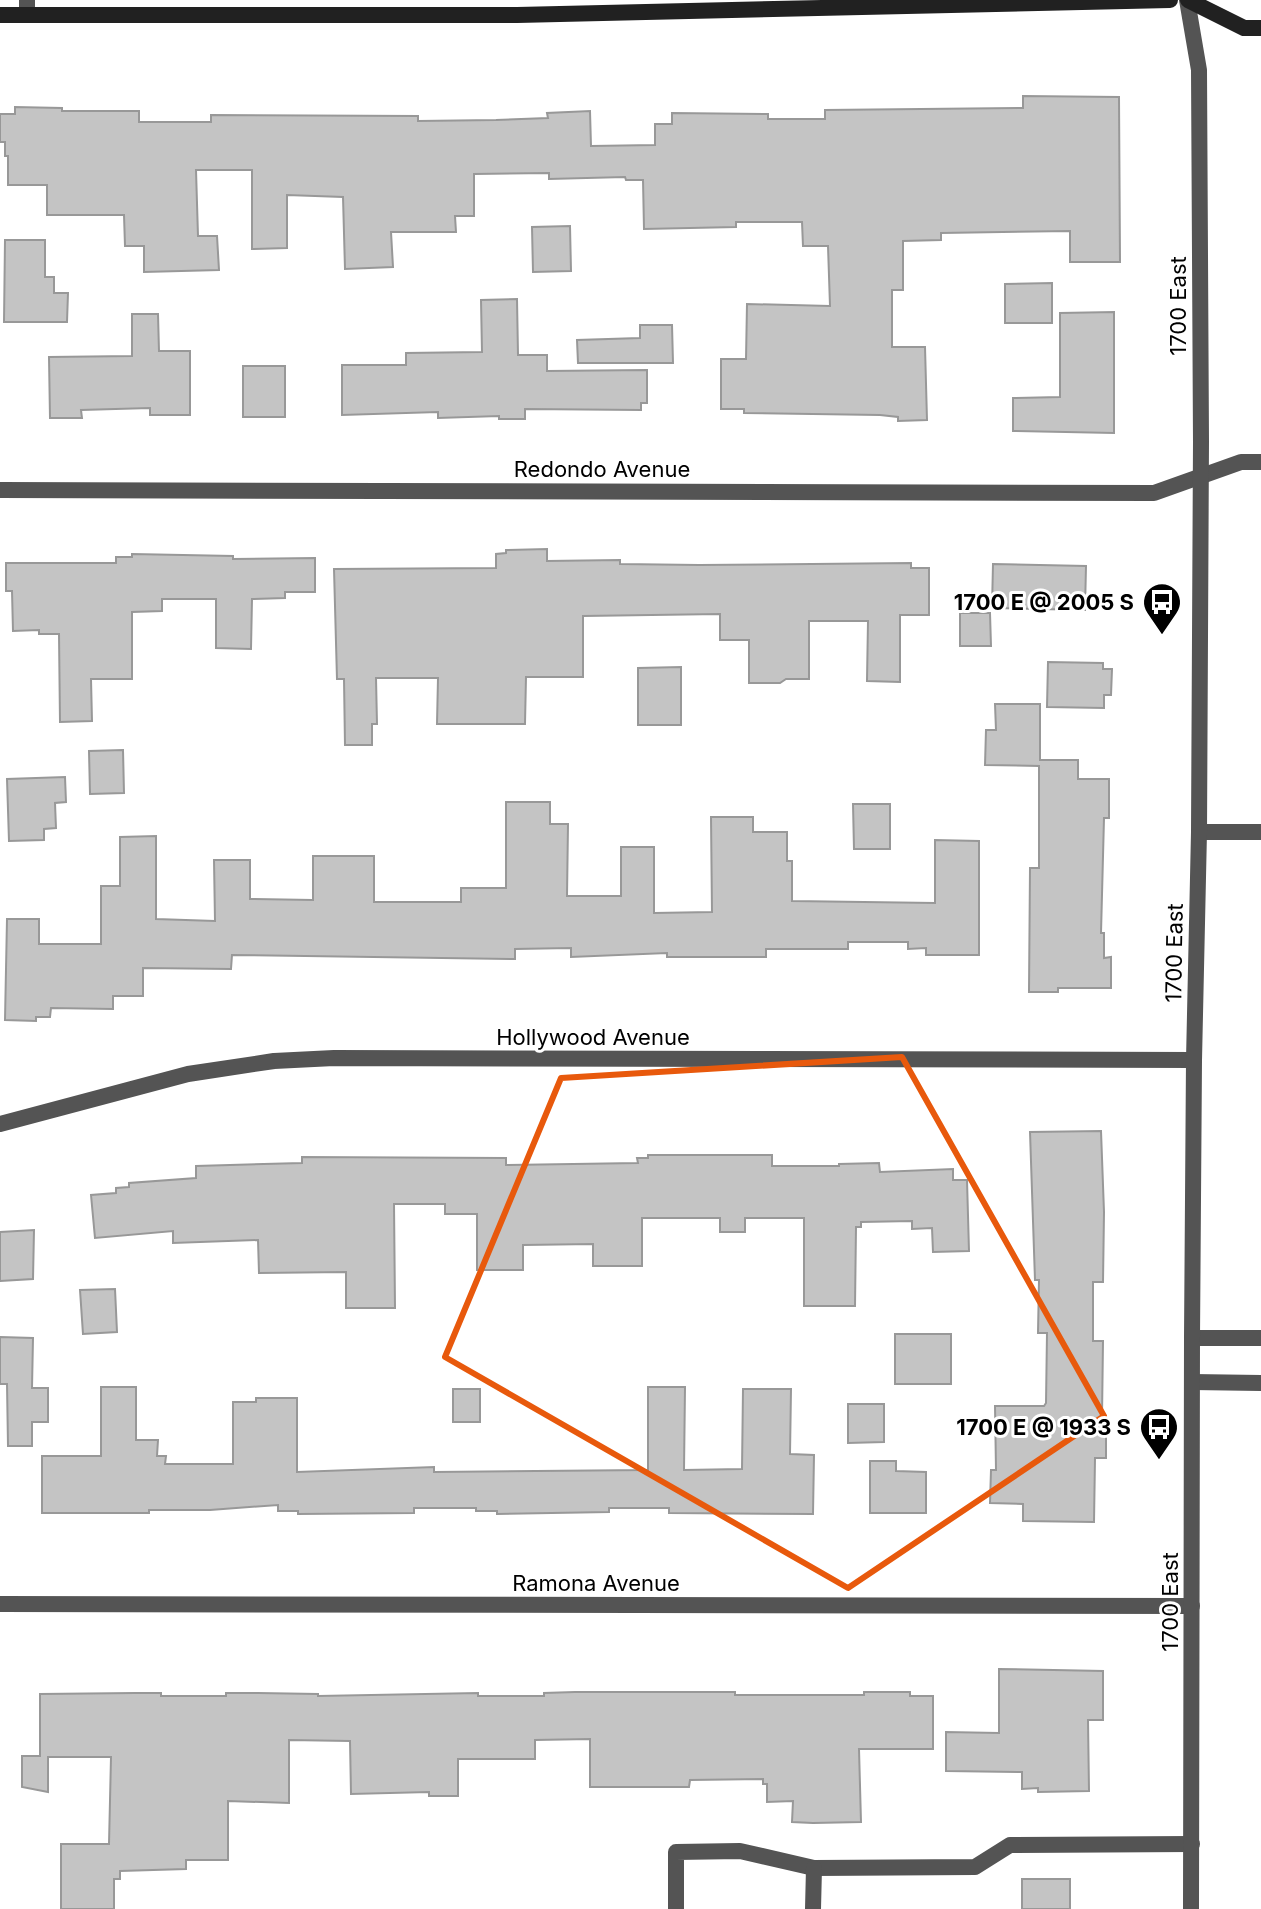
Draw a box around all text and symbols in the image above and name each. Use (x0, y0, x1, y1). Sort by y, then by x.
street label: 1700 East (1165, 256, 1191, 356)
street label: Redondo Avenue (514, 456, 690, 482)
bus stop icon: 1700 E @ 2005 S (1141, 581, 1183, 636)
place label: 1700 E @ 2005 S (954, 589, 1134, 615)
street label: 1700 East (1160, 903, 1188, 1003)
street label: Hollywood Avenue (496, 1024, 690, 1050)
bus stop icon: 1700 E @ 1933 S (1138, 1406, 1180, 1461)
place label: 1700 E @ 1933 S (956, 1414, 1131, 1440)
street label: 1700 East (1157, 1552, 1183, 1652)
street label: Ramona Avenue (512, 1570, 680, 1596)

